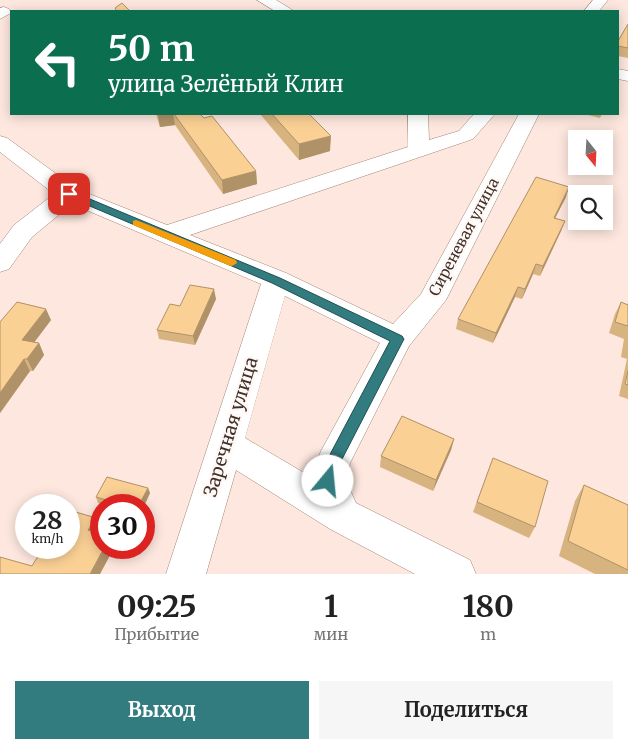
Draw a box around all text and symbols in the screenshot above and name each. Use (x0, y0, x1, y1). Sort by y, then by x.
text: 50 m (108, 27, 195, 71)
icon: left (25, 30, 90, 95)
text: улица Зелёный Клин (108, 70, 344, 98)
north arrow (568, 130, 612, 175)
map controls (568, 130, 613, 230)
pin (48, 173, 90, 215)
street label: Сиреневая улица (424, 174, 503, 299)
icon: arrive (55, 180, 83, 208)
button: search (568, 185, 613, 230)
street label: Заречная улица (198, 354, 263, 500)
position arrow (301, 454, 353, 506)
speed limit sign: 30 (90, 494, 155, 559)
text: 28 (32, 504, 63, 536)
text: km/h (32, 531, 63, 546)
text: 09:25 (117, 587, 197, 625)
text: 1 (324, 587, 338, 625)
text: 180 (463, 587, 514, 625)
text: Прибытие (114, 624, 199, 644)
text: мин (313, 624, 348, 644)
text: m (480, 624, 496, 644)
button: Выход (15, 681, 309, 739)
button: Поделиться (319, 681, 613, 739)

